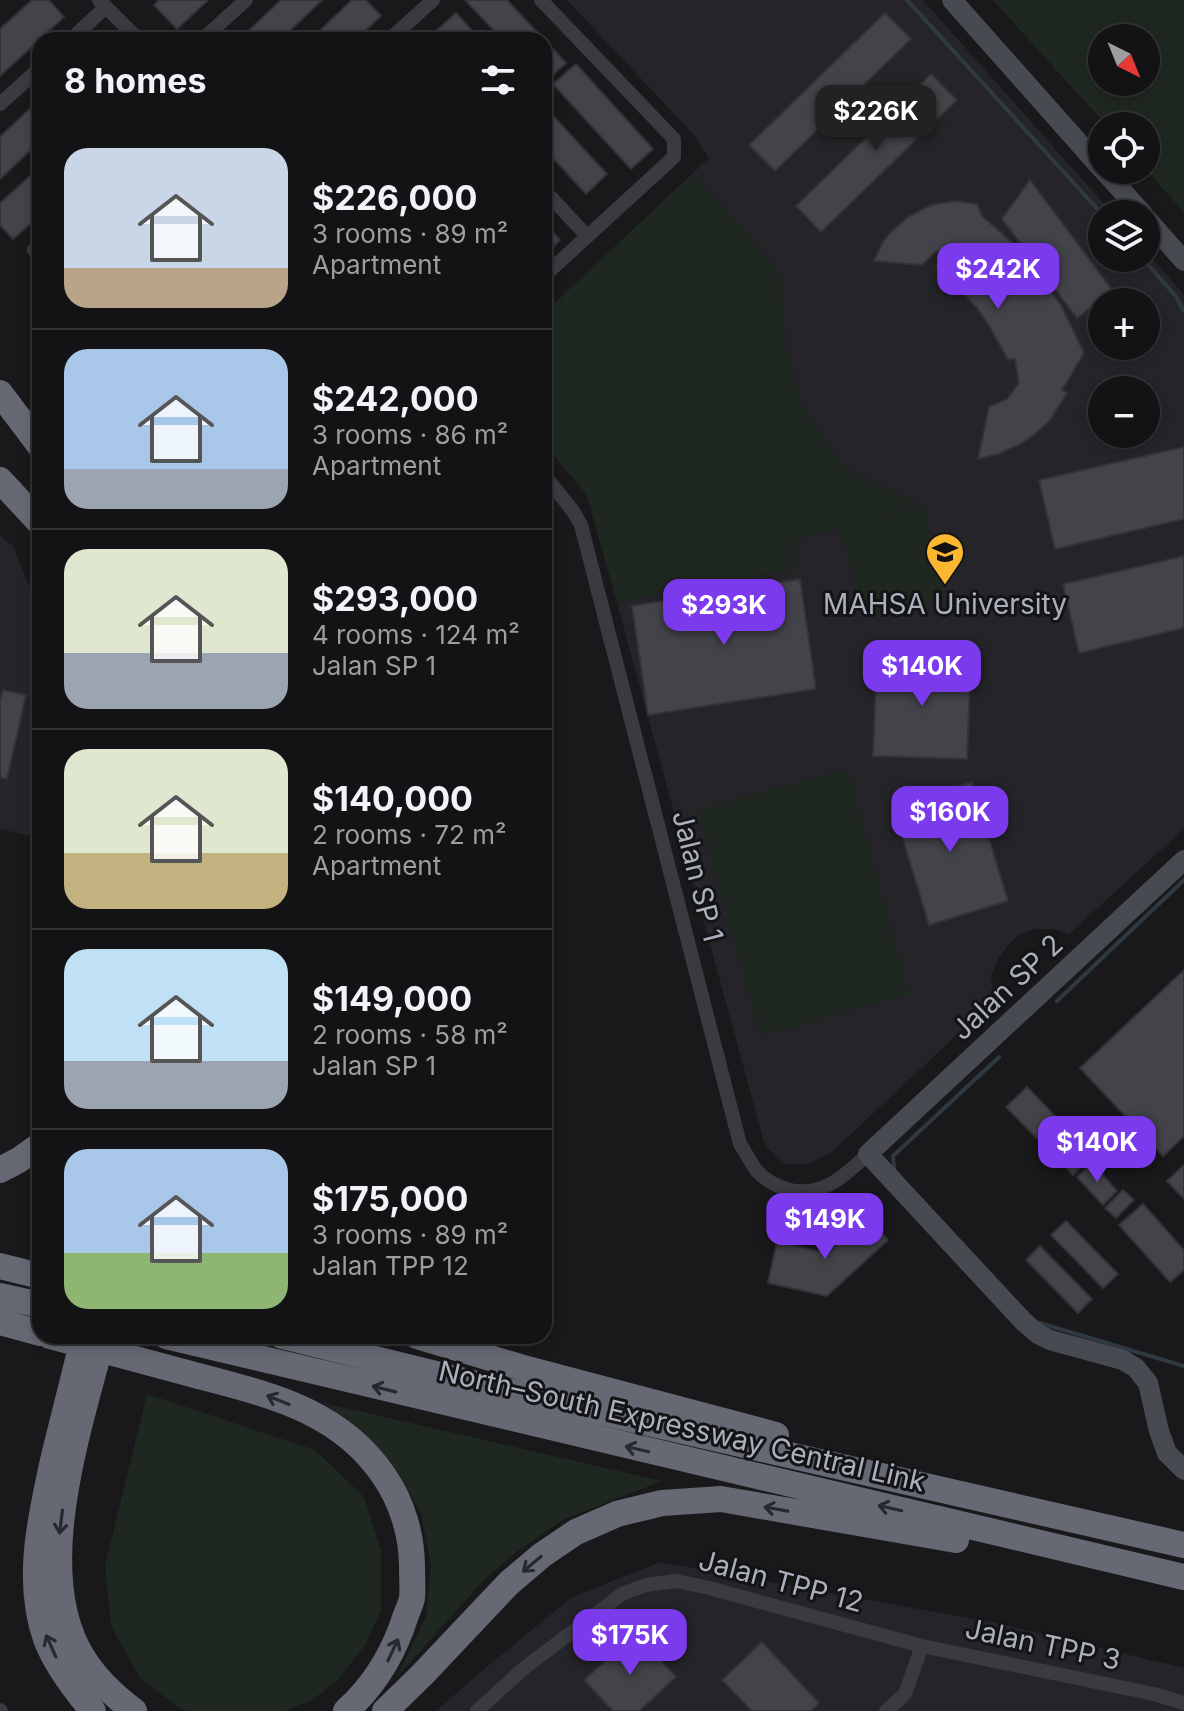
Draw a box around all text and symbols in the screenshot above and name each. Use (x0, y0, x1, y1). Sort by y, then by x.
north arrow (1088, 24, 1160, 96)
map controls (1088, 24, 1160, 448)
icon: filters (476, 58, 520, 102)
text: 8 homes (64, 60, 207, 101)
pin: $226K (820, 85, 932, 153)
text: $226K (833, 95, 919, 126)
button: locate (1088, 112, 1160, 184)
text: $226,000 (312, 177, 477, 218)
icon: home (128, 180, 224, 276)
button: layers (1088, 200, 1160, 272)
text: 3 rooms · 89 m² (312, 218, 508, 249)
pin: $242K (942, 243, 1054, 311)
text: Apartment (312, 249, 441, 280)
text: $242K (955, 253, 1041, 284)
button: + (1088, 288, 1160, 360)
button: − (1088, 376, 1160, 448)
text: $242,000 (312, 378, 479, 419)
icon: home (128, 381, 224, 477)
text: 3 rooms · 86 m² (312, 419, 508, 450)
text: Apartment (312, 450, 441, 481)
school or university icon: MAHSA University (924, 531, 966, 586)
text: $293,000 (312, 578, 478, 619)
pin: $293K (668, 579, 780, 647)
icon: home (128, 581, 224, 677)
place label: MAHSA University (823, 587, 1067, 621)
text: $293K (681, 589, 767, 620)
text: 4 rooms · 124 m² (312, 619, 520, 650)
pin: $140K (866, 640, 978, 708)
text: Jalan SP 1 (312, 650, 436, 681)
text: $140K (881, 650, 963, 681)
text: $140,000 (312, 778, 473, 819)
icon: home (128, 781, 224, 877)
pin: $160K (894, 786, 1006, 854)
text: $160K (909, 796, 991, 827)
street label: Jalan SP 1 (665, 807, 731, 945)
text: 2 rooms · 72 m² (312, 819, 506, 850)
text: Apartment (312, 850, 441, 881)
street label: Jalan SP 2 (944, 927, 1070, 1047)
text: $149,000 (312, 978, 472, 1019)
icon: home (128, 981, 224, 1077)
text: 2 rooms · 58 m² (312, 1019, 508, 1050)
text: Jalan SP 1 (312, 1050, 436, 1081)
pin: $140K (1041, 1116, 1153, 1184)
text: $140K (1056, 1126, 1138, 1157)
text: $175,000 (312, 1178, 468, 1219)
icon: home (128, 1181, 224, 1277)
pin: $149K (769, 1193, 881, 1261)
text: $149K (784, 1203, 866, 1234)
text: 3 rooms · 89 m² (312, 1219, 508, 1250)
text: Jalan TPP 12 (312, 1250, 469, 1281)
street label: North–South Expressway Central Link (435, 1353, 929, 1499)
one-way arrow (372, 1380, 397, 1395)
one-way arrow (266, 1391, 291, 1406)
one-way arrow (625, 1440, 650, 1455)
one-way arrow (764, 1500, 789, 1515)
one-way arrow (878, 1500, 903, 1515)
one-way arrow (54, 1508, 69, 1535)
street label: Jalan TPP 12 (695, 1543, 867, 1619)
one-way arrow (523, 1555, 543, 1573)
pin: $175K (574, 1609, 686, 1677)
street label: Jalan TPP 3 (962, 1611, 1124, 1677)
text: $175K (591, 1619, 669, 1650)
one-way arrow (42, 1635, 57, 1659)
one-way arrow (386, 1638, 401, 1662)

